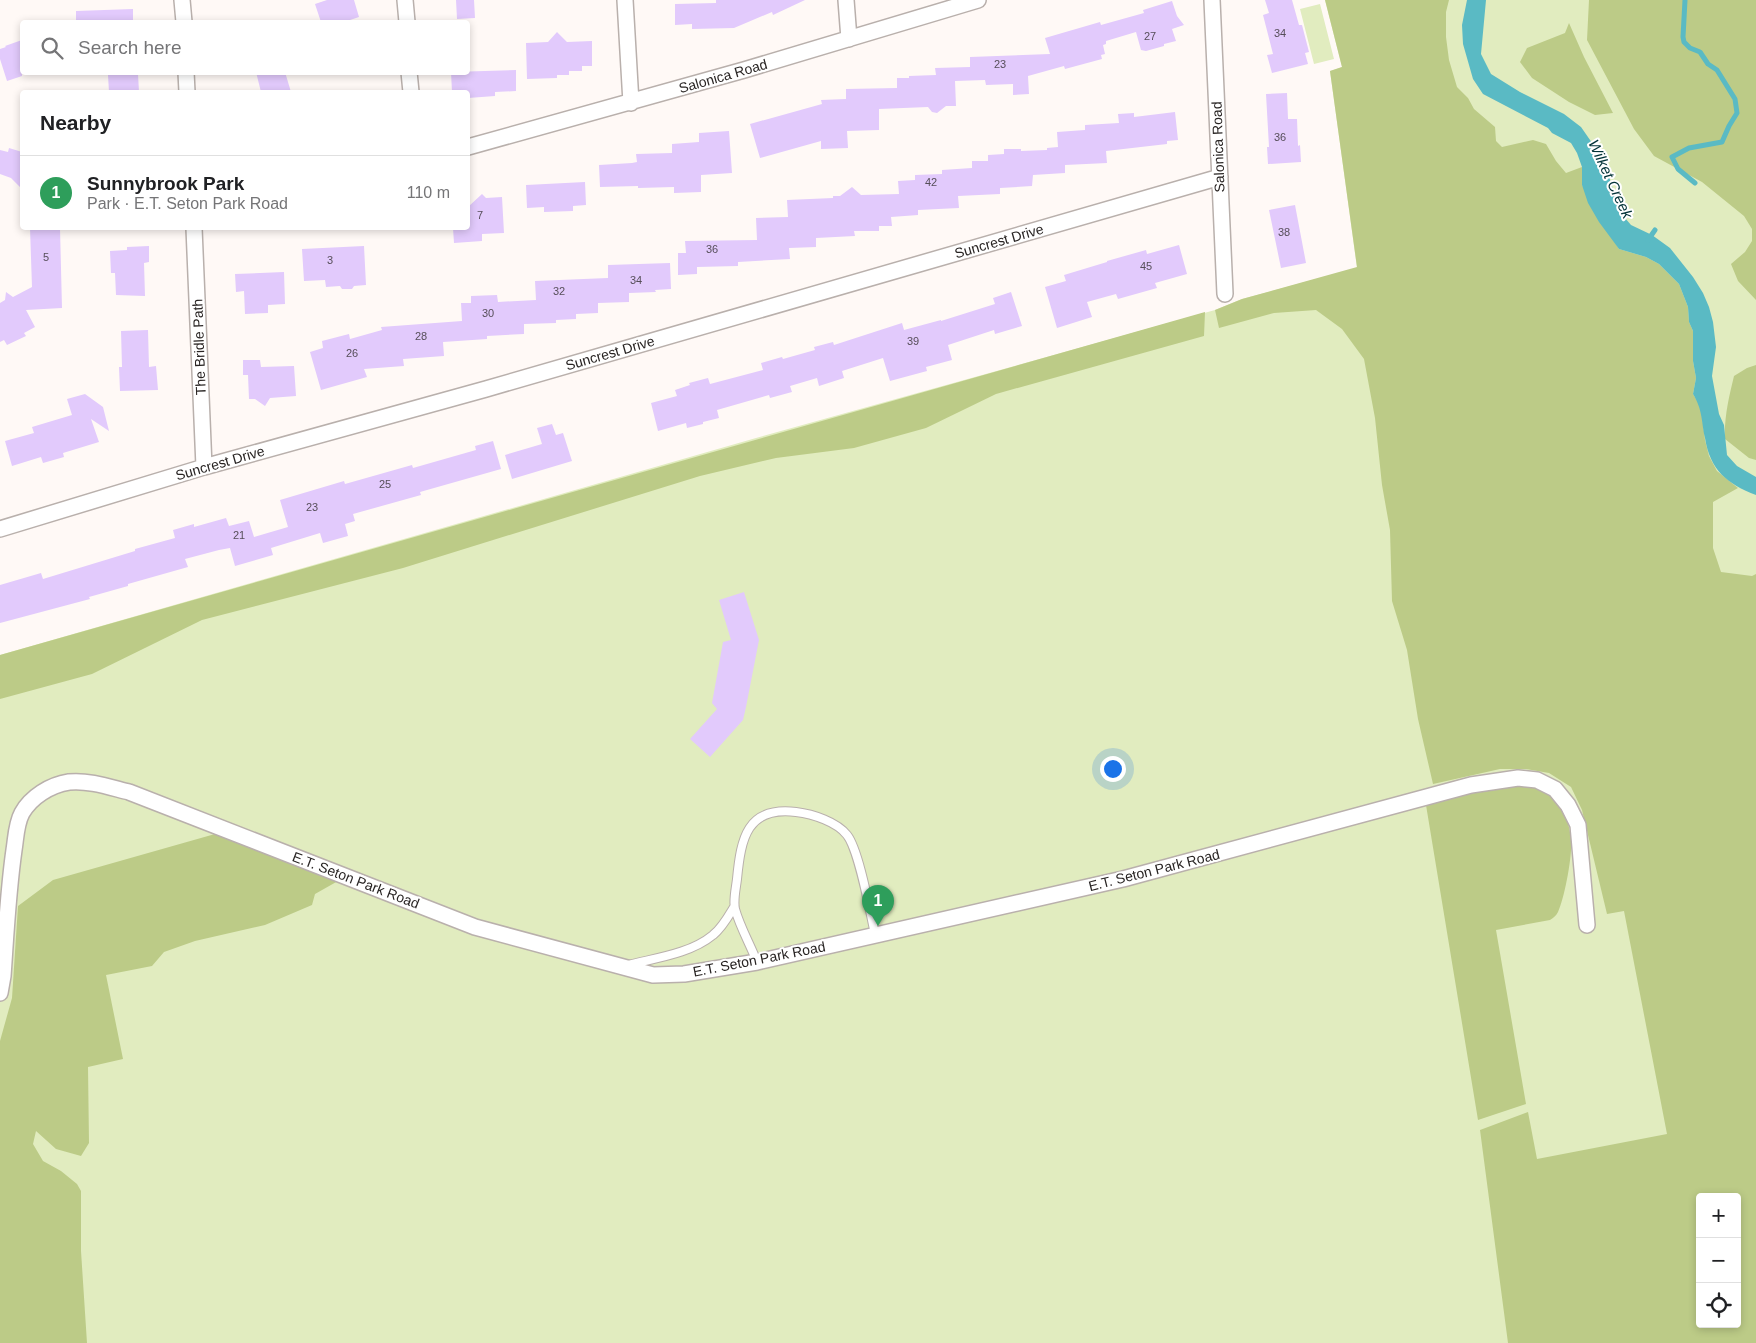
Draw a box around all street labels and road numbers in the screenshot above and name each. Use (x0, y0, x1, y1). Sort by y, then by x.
street label: Salonica Road (677, 56, 769, 96)
street label: Salonica Road (1208, 101, 1228, 193)
street label: Suncrest Drive (953, 221, 1046, 261)
street label: The Bridle Path (189, 299, 209, 395)
street label: Suncrest Drive (564, 333, 657, 373)
street label: Suncrest Drive (174, 443, 267, 483)
street label: E.T. Seton Park Road (1087, 846, 1221, 894)
street label: E.T. Seton Park Road (290, 848, 422, 912)
street label: E.T. Seton Park Road (691, 938, 827, 980)

